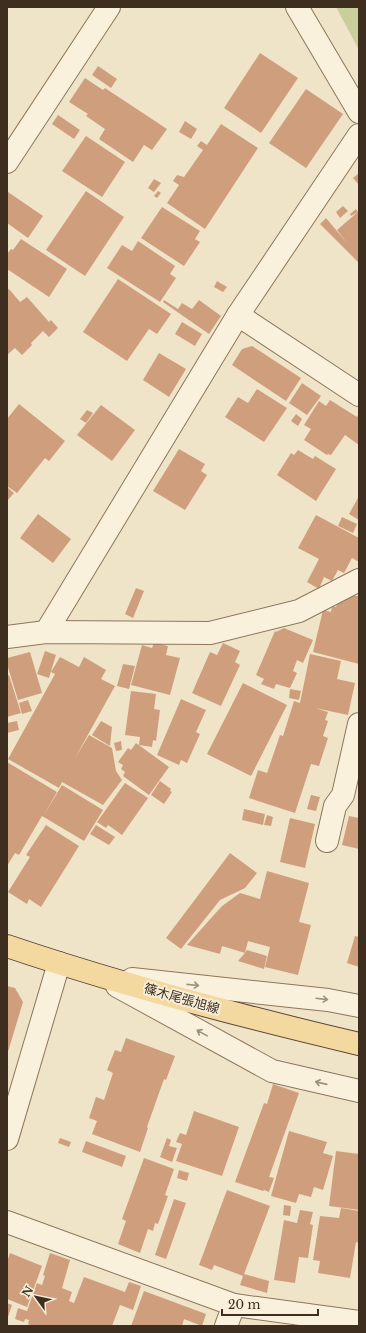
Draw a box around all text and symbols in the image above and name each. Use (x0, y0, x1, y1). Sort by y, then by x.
street label: 篠木尾張旭線 (142, 980, 222, 1017)
one-way arrow (186, 982, 199, 989)
one-way arrow (315, 995, 328, 1003)
one-way arrow (196, 1028, 208, 1036)
one-way arrow (315, 1078, 328, 1086)
north arrow (16, 1277, 56, 1317)
text: N (19, 1283, 37, 1300)
scale bar (222, 1291, 318, 1317)
text: 20 m (228, 1297, 260, 1312)

